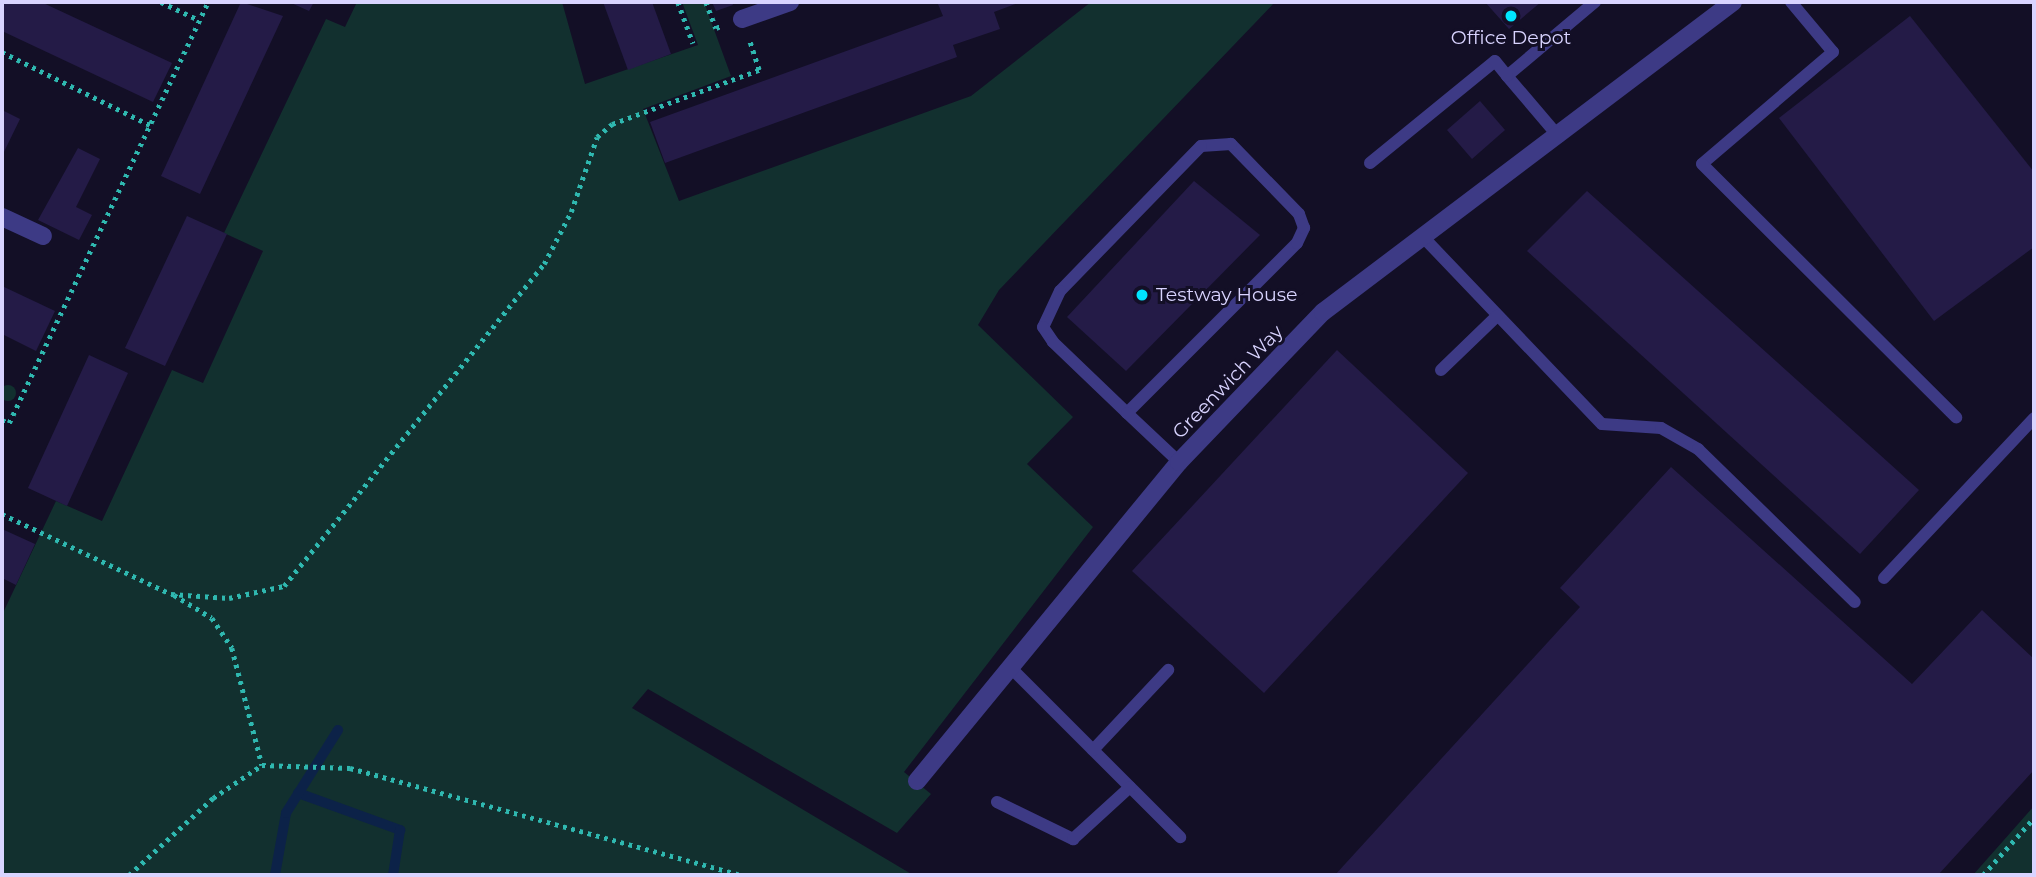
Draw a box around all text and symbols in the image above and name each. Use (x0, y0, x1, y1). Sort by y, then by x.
marker: Office Depot (1503, 8, 1519, 24)
place label: Office Depot (1451, 27, 1571, 49)
place label: Testway House (1156, 284, 1297, 306)
marker: Testway House (1134, 287, 1150, 303)
street label: Greenwich Way (1168, 320, 1288, 444)

